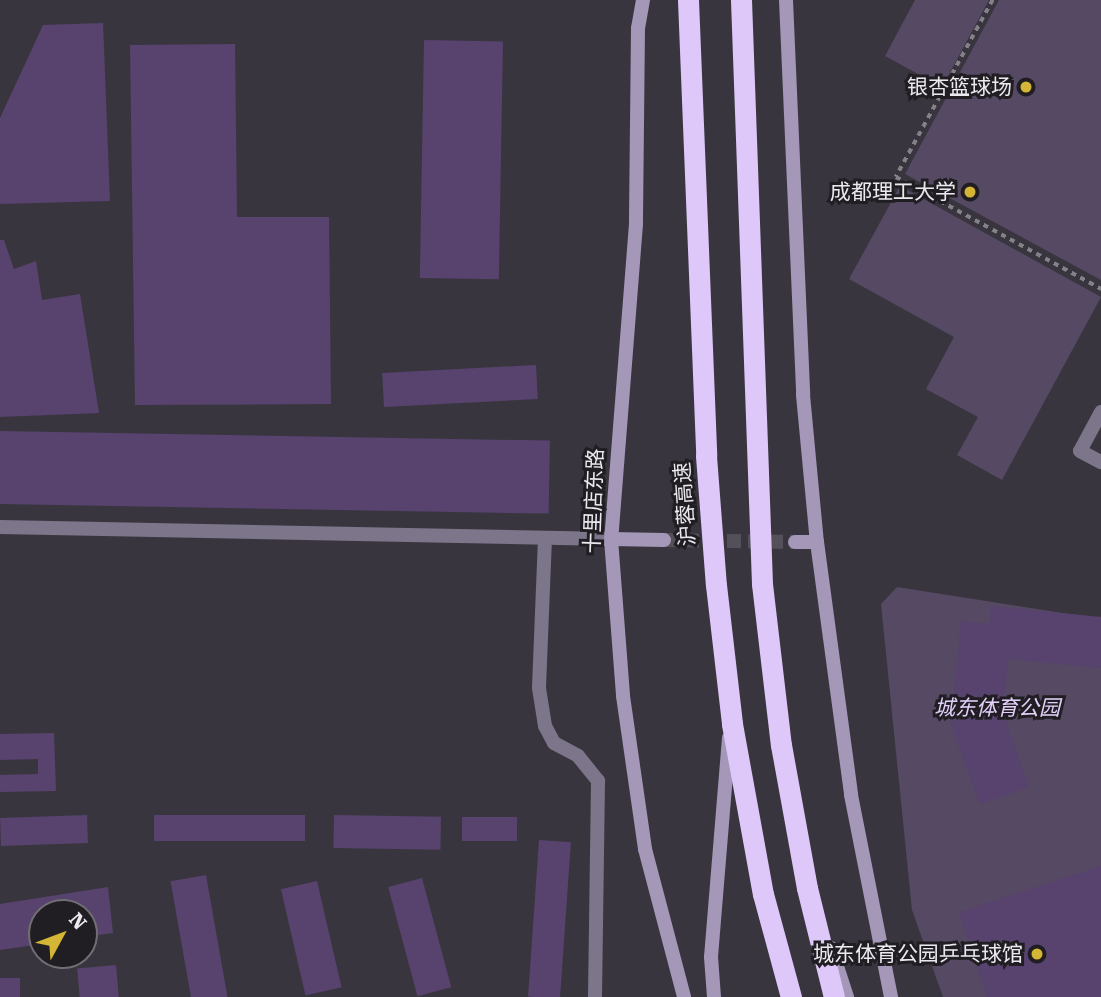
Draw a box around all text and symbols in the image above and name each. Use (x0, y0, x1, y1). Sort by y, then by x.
place label: 银杏篮球场 (907, 74, 1012, 100)
marker: 银杏篮球场 (1018, 79, 1034, 95)
place label: 成都理工大学 (830, 179, 956, 205)
marker: 成都理工大学 (962, 184, 978, 200)
street label: 十里店东路 (580, 448, 608, 554)
street label: 沪蓉高速 (670, 461, 700, 547)
park label: 城东体育公园 (934, 695, 1060, 721)
north arrow (28, 899, 98, 969)
text: N (64, 908, 91, 934)
place label: 城东体育公园乒乓球馆 (813, 941, 1023, 967)
marker: 城东体育公园乒乓球馆 (1029, 946, 1045, 962)

